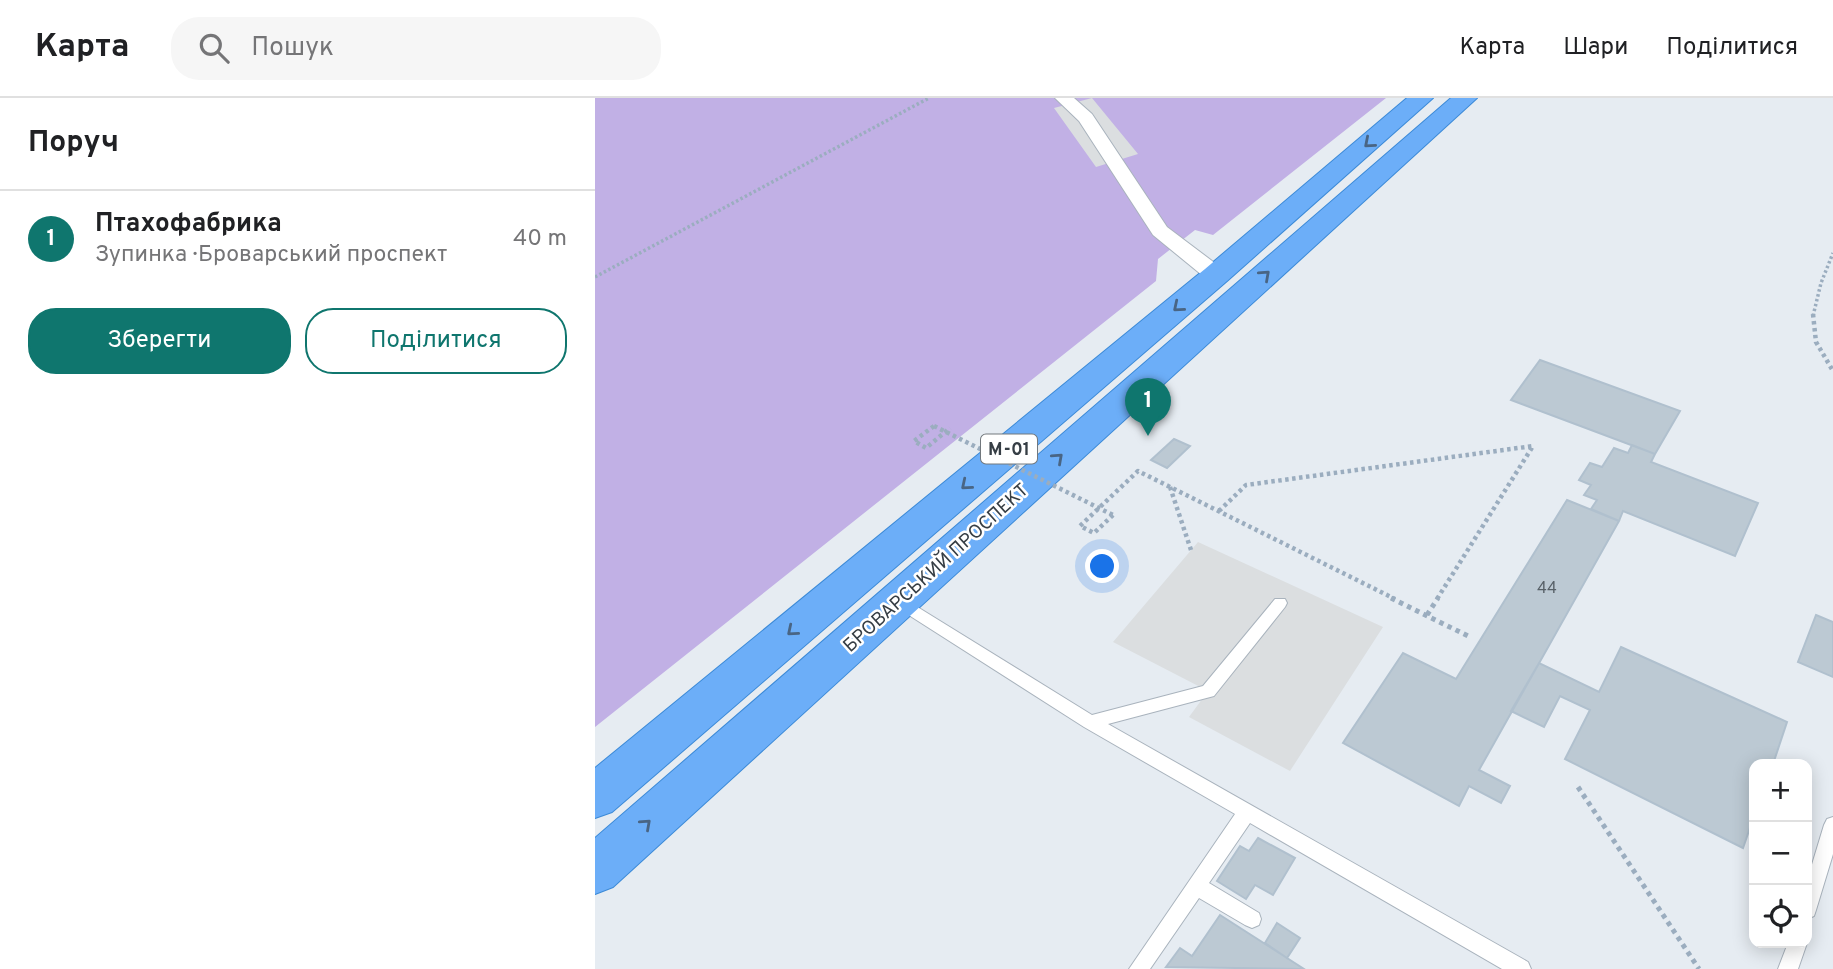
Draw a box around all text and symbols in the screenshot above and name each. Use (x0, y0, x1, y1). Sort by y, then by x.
search box (171, 17, 661, 80)
text: Карта (35, 27, 129, 69)
icon: search (195, 29, 233, 67)
text: Пошук (251, 32, 334, 65)
text: Карта (1460, 33, 1525, 63)
text: Шари (1563, 33, 1628, 63)
text: Поділитися (1666, 33, 1798, 63)
text: Поруч (28, 125, 119, 162)
one-way arrow (1365, 135, 1378, 147)
text: Птахофабрика (95, 208, 282, 241)
text: 1 (46, 225, 56, 254)
text: 40 m (513, 225, 567, 254)
text: Зупинка · Броварський проспект (95, 241, 448, 270)
one-way arrow (1257, 271, 1270, 283)
one-way arrow (1173, 299, 1186, 311)
button: Зберегти (28, 308, 291, 374)
button: Поділитися (305, 308, 567, 374)
pin: 1 (1125, 378, 1171, 436)
road number: М-01 (981, 435, 1037, 464)
one-way arrow (1050, 454, 1063, 466)
one-way arrow (962, 477, 975, 489)
street label: БРОВАРСЬКИЙ ПРОСПЕКТ (838, 478, 1034, 658)
your location (1085, 549, 1119, 583)
house number: 44 (1537, 579, 1557, 599)
one-way arrow (788, 623, 801, 635)
map controls (1749, 759, 1812, 948)
button: + (1749, 759, 1812, 822)
one-way arrow (638, 820, 651, 833)
button: − (1749, 822, 1812, 885)
button: locate (1749, 885, 1812, 948)

